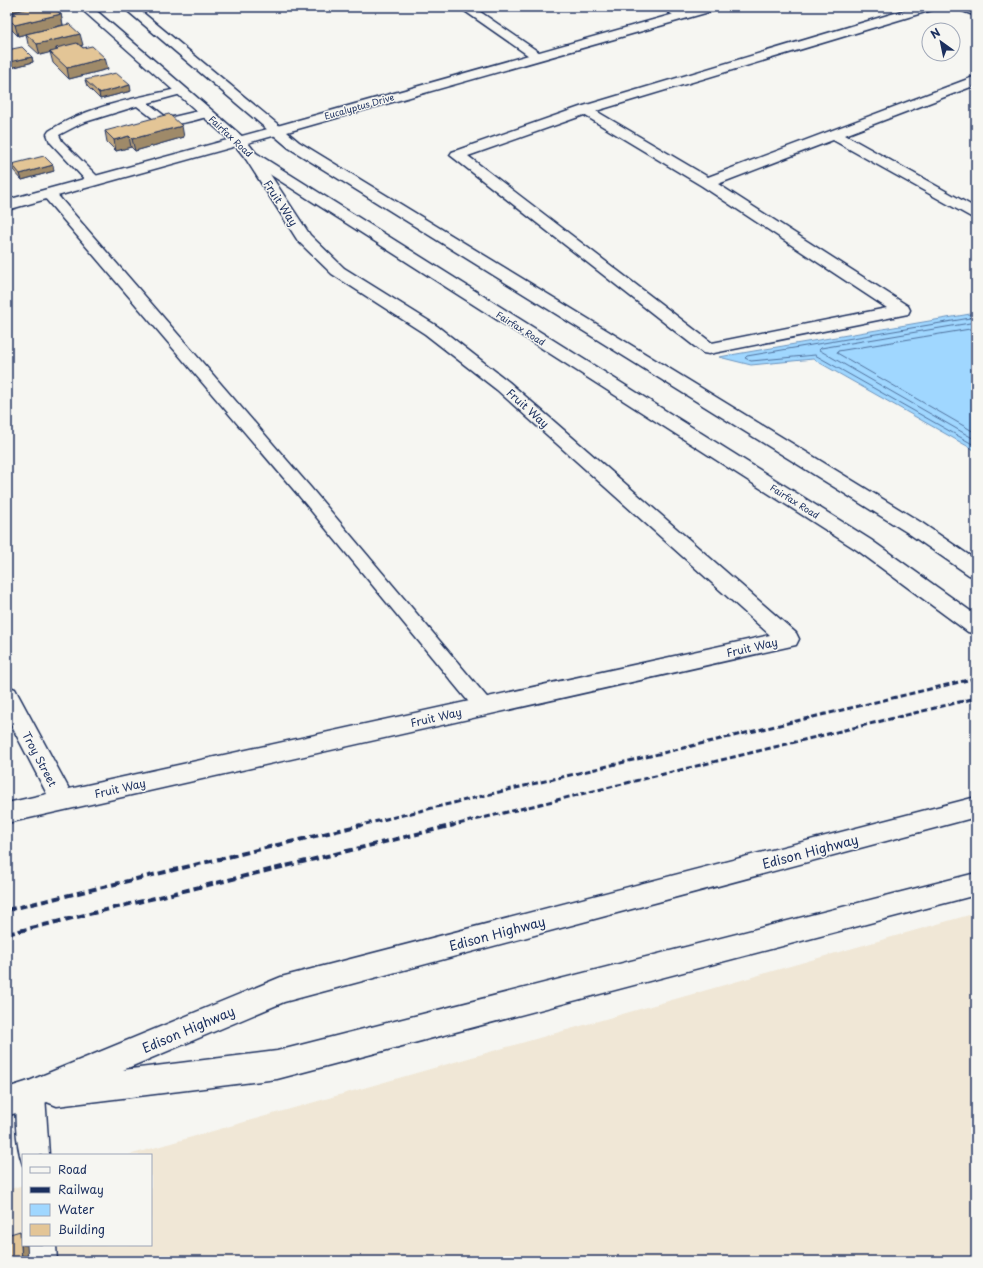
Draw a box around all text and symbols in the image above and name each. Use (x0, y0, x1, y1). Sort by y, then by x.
north arrow (921, 22, 961, 62)
text: N (927, 24, 944, 43)
street label: Eucalyptus Drive (322, 89, 396, 123)
street label: Fairfax Road (206, 112, 256, 160)
street label: Fruit Way (260, 176, 302, 230)
street label: Fairfax Road (494, 307, 548, 349)
street label: Fruit Way (503, 384, 553, 432)
street label: Fairfax Road (768, 480, 822, 522)
street label: Fruit Way (725, 633, 779, 661)
street label: Fruit Way (409, 703, 463, 731)
street label: Troy Street (18, 729, 62, 789)
street label: Fruit Way (93, 774, 147, 802)
street label: Edison Highway (760, 829, 860, 873)
street label: Edison Highway (447, 911, 547, 955)
street label: Edison Highway (139, 1001, 237, 1057)
legend (22, 1154, 152, 1246)
text: Road (58, 1160, 87, 1178)
text: Railway (58, 1180, 104, 1198)
text: Water (58, 1200, 95, 1218)
text: Building (58, 1220, 105, 1238)

